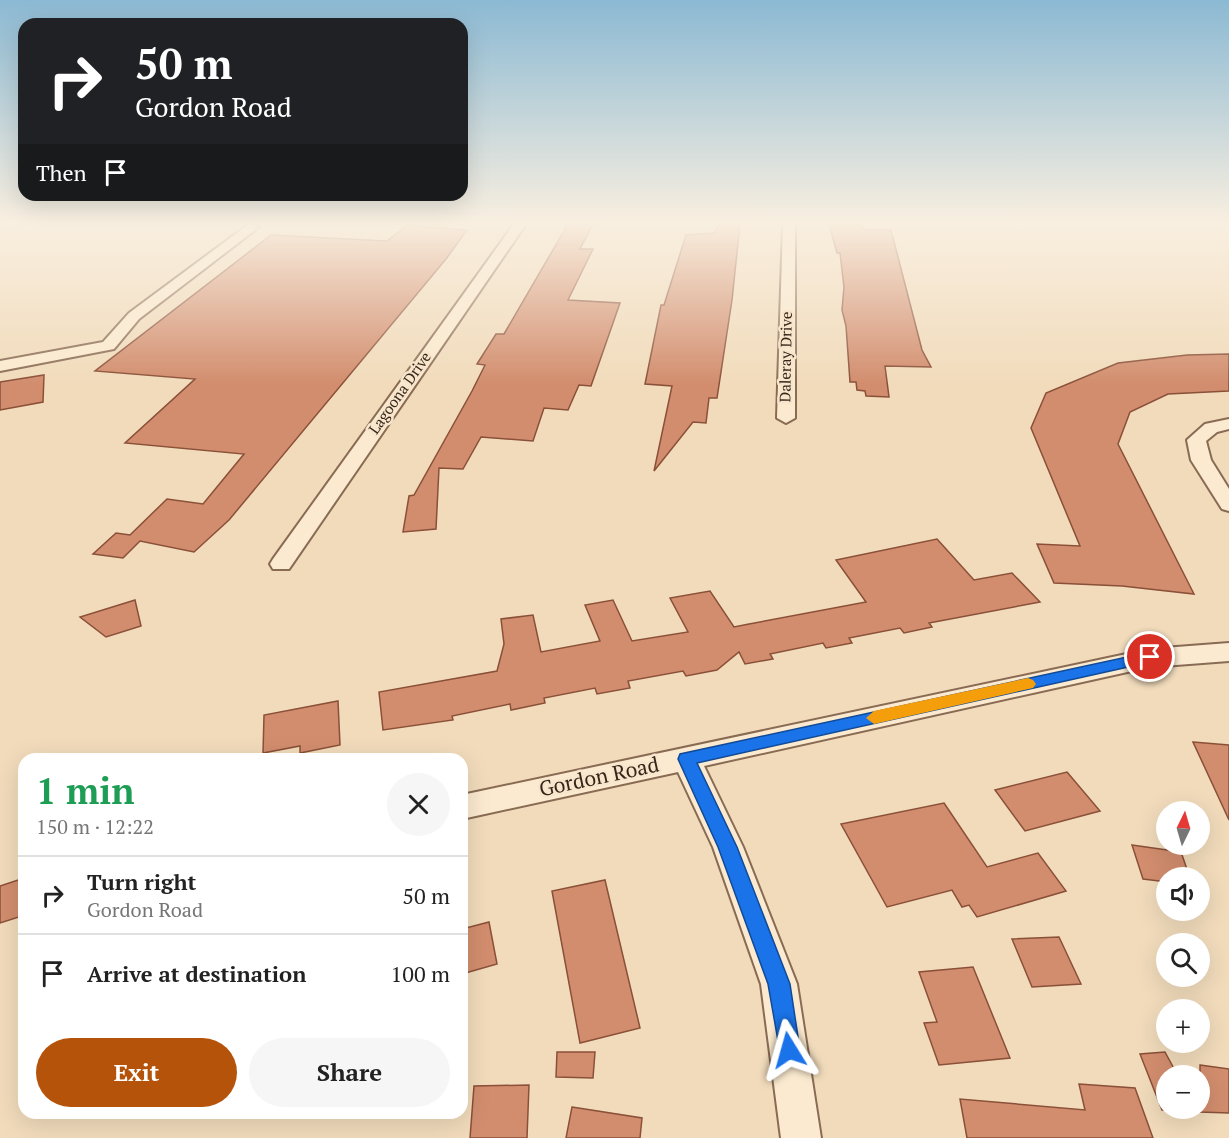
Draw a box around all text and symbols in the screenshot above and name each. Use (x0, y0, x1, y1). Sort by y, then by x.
text: 50 m (135, 35, 233, 91)
icon: right (36, 42, 114, 120)
text: Gordon Road (135, 89, 292, 125)
icon: arrive (99, 156, 132, 189)
text: Then (36, 158, 87, 187)
street label: Daleray Drive (774, 312, 796, 402)
street label: Lagoona Drive (363, 347, 435, 438)
pin (1124, 631, 1175, 682)
icon: arrive (1133, 640, 1166, 673)
street label: Gordon Road (536, 750, 662, 802)
text: 1 min (36, 767, 134, 814)
button: close (387, 773, 450, 836)
north arrow (1156, 801, 1210, 855)
map controls (1156, 801, 1210, 1119)
text: 150 m · 12:22 (36, 813, 154, 840)
text: Turn right (87, 867, 196, 896)
button: sound (1156, 867, 1210, 921)
icon: right (36, 879, 69, 912)
text: 50 m (402, 881, 450, 910)
text: Gordon Road (87, 896, 203, 923)
button: search (1156, 933, 1210, 987)
icon: arrive (36, 957, 69, 990)
text: Arrive at destination (87, 959, 306, 988)
text: 100 m (390, 959, 450, 988)
button: + (1156, 999, 1210, 1053)
position arrow (757, 1018, 821, 1082)
button: Exit (36, 1038, 237, 1107)
button: Share (249, 1038, 450, 1107)
button: − (1156, 1065, 1210, 1119)

